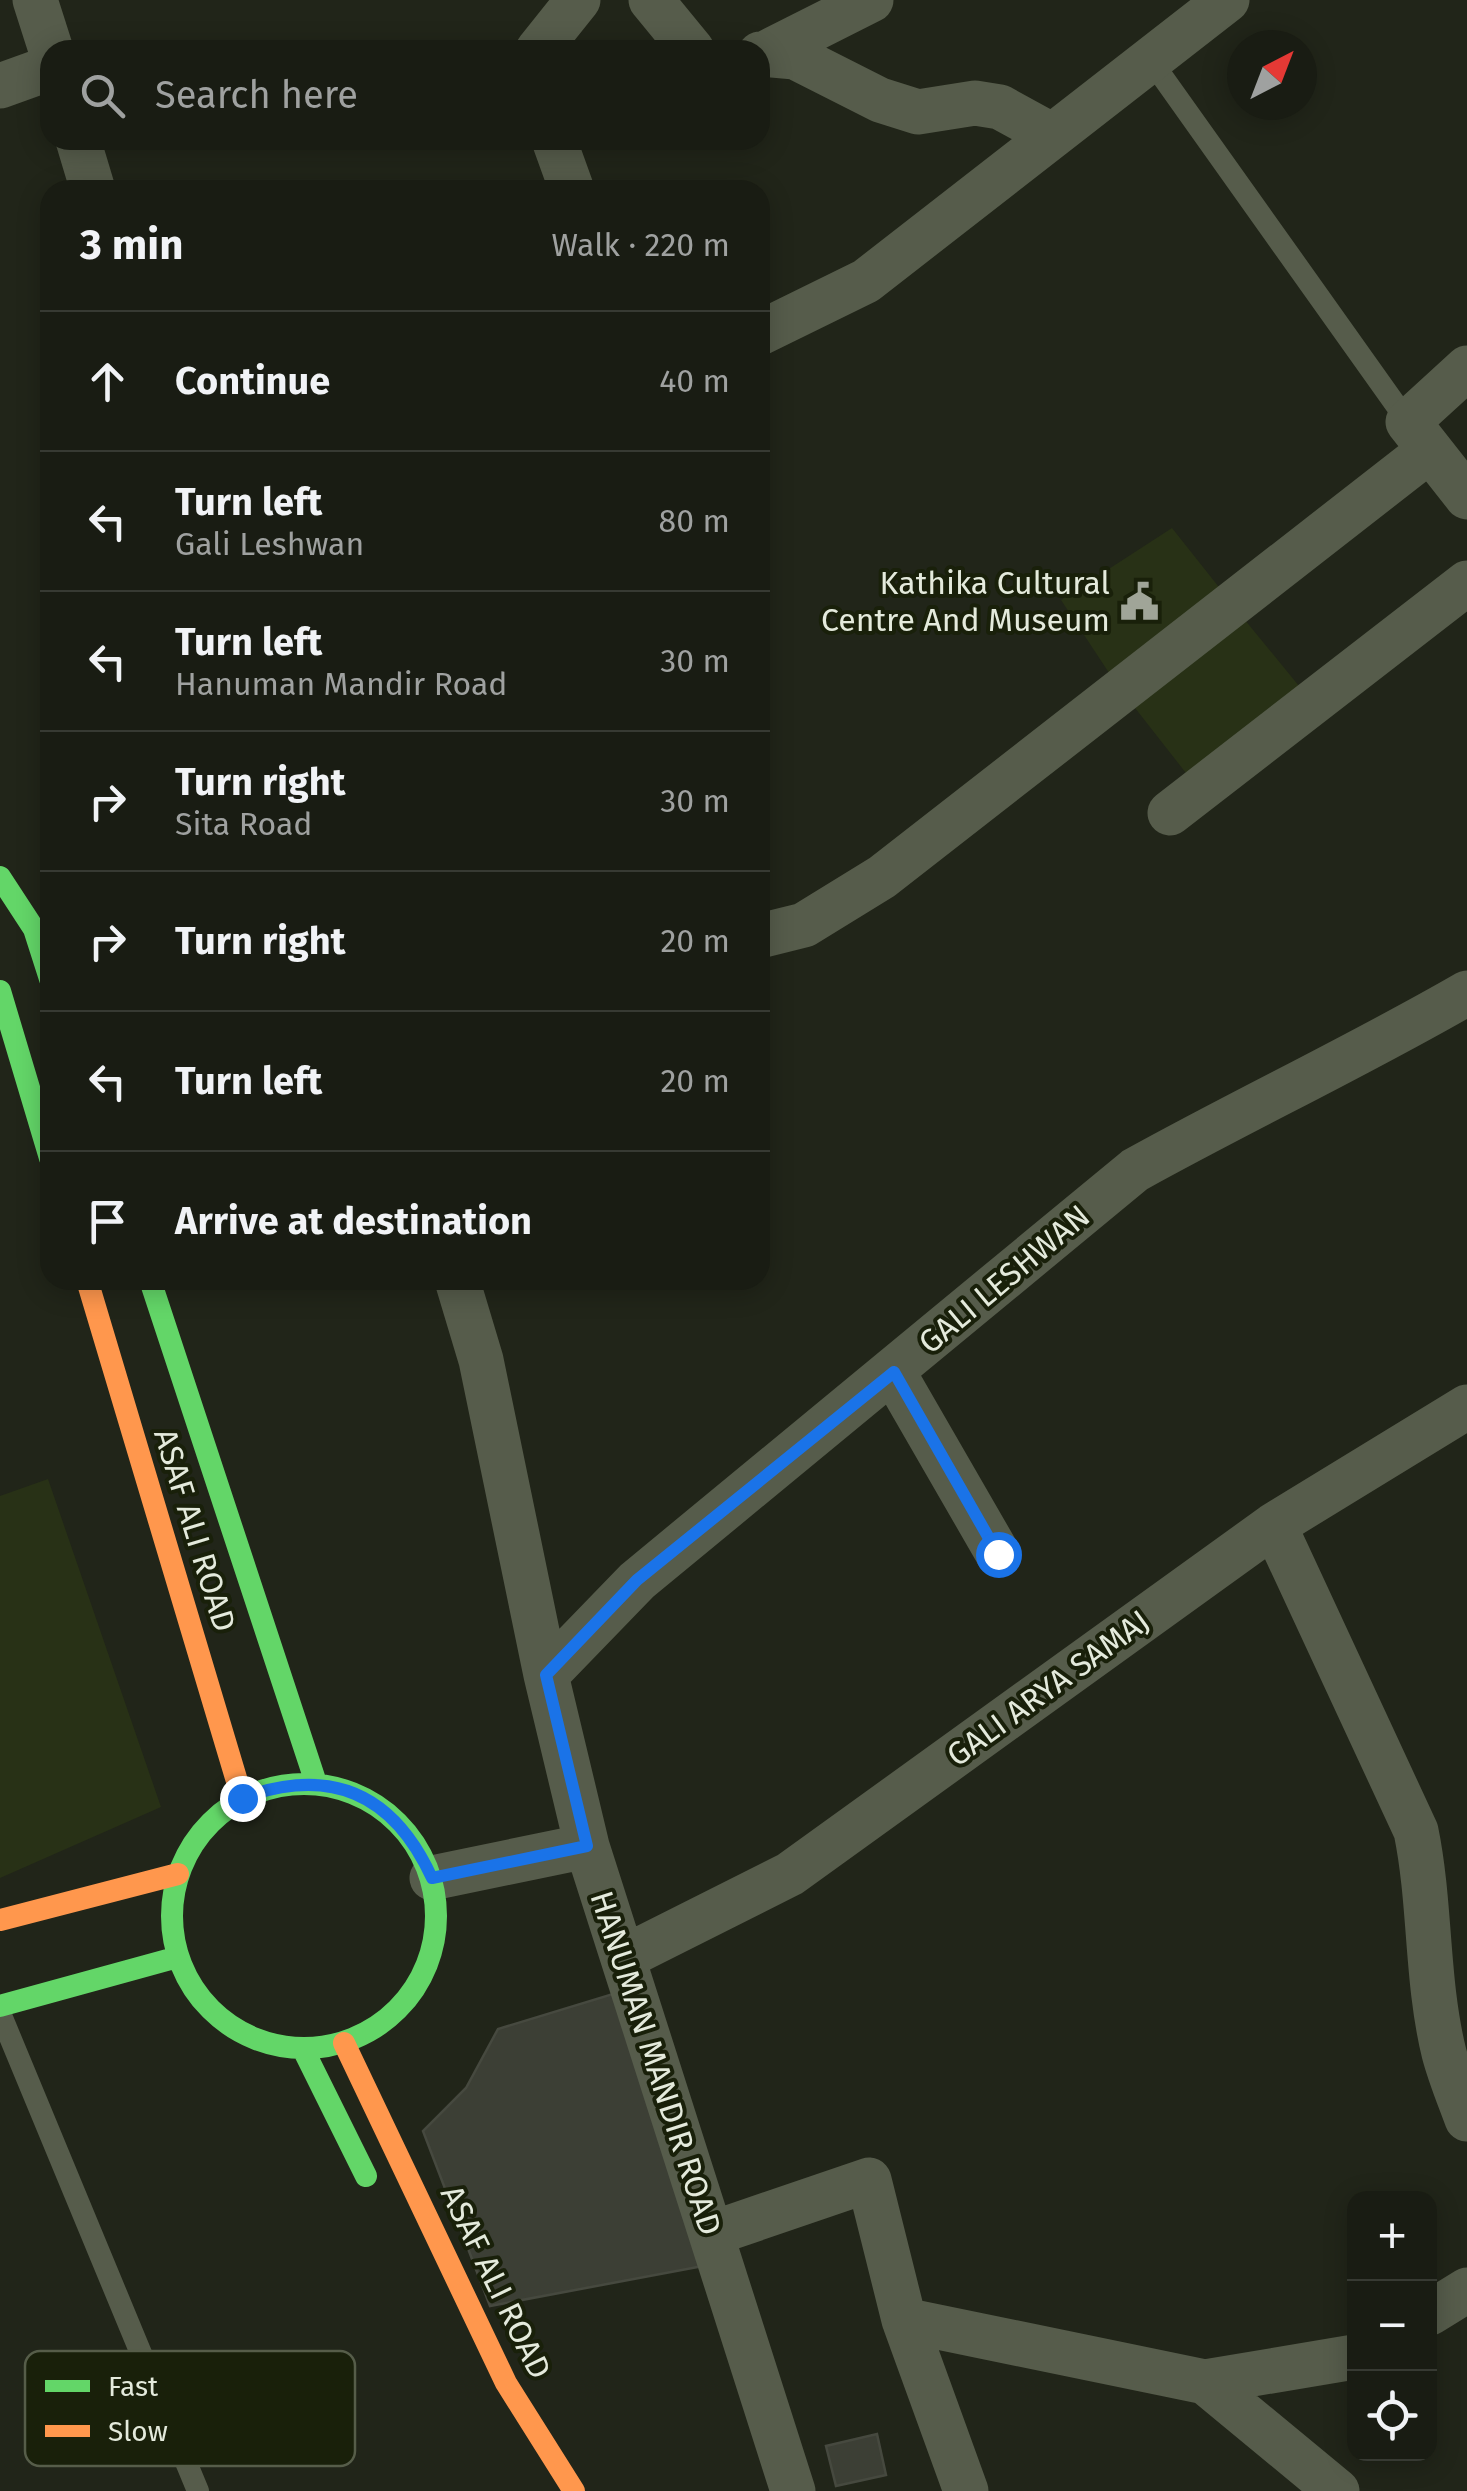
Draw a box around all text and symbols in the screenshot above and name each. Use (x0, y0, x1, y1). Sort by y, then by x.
north arrow (1227, 30, 1317, 120)
search box (40, 40, 770, 150)
icon: search (75, 68, 130, 123)
text: Search here (155, 72, 358, 118)
text: 3 min (80, 220, 183, 270)
text: Walk · 220 m (552, 226, 730, 264)
icon: ahead (80, 354, 135, 409)
text: Continue (175, 358, 330, 404)
text: 40 m (659, 362, 730, 400)
text: Turn left (175, 479, 322, 525)
icon: left (80, 494, 135, 549)
text: 80 m (659, 502, 730, 540)
text: Gali Leshwan (175, 525, 364, 563)
place label: Kathika Cultural Centre And Museum (821, 564, 1110, 639)
public building icon: Kathika Cultural Centre And Museum (1119, 580, 1161, 622)
text: Turn left (175, 619, 322, 665)
icon: left (80, 634, 135, 689)
text: 30 m (660, 642, 730, 680)
text: Hanuman Mandir Road (175, 665, 507, 703)
text: Turn right (175, 759, 345, 805)
icon: right (80, 774, 135, 829)
text: 30 m (660, 782, 730, 820)
text: Sita Road (175, 805, 312, 843)
icon: right (80, 914, 135, 969)
text: Turn right (175, 918, 345, 964)
text: 20 m (660, 922, 730, 960)
icon: left (80, 1054, 135, 1109)
text: Turn left (175, 1058, 322, 1104)
text: 20 m (660, 1062, 730, 1100)
icon: arrive (80, 1194, 135, 1249)
street label: GALI LESHWAN (911, 1197, 1097, 1361)
text: Arrive at destination (175, 1198, 532, 1244)
street label: ASAF ALI ROAD (146, 1424, 244, 1636)
route start (976, 1532, 1022, 1578)
street label: GALI ARYA SAMAJ (939, 1602, 1157, 1774)
route end (220, 1776, 266, 1822)
street label: HANUMAN MANDIR ROAD (582, 1886, 730, 2240)
street label: ASAF ALI ROAD (433, 2179, 559, 2385)
map controls (1347, 2191, 1437, 2461)
button: + (1347, 2191, 1437, 2281)
button: − (1347, 2281, 1437, 2371)
legend (25, 2351, 355, 2466)
text: Fast (108, 2370, 159, 2403)
button: locate (1347, 2371, 1437, 2461)
text: Slow (108, 2415, 168, 2448)

